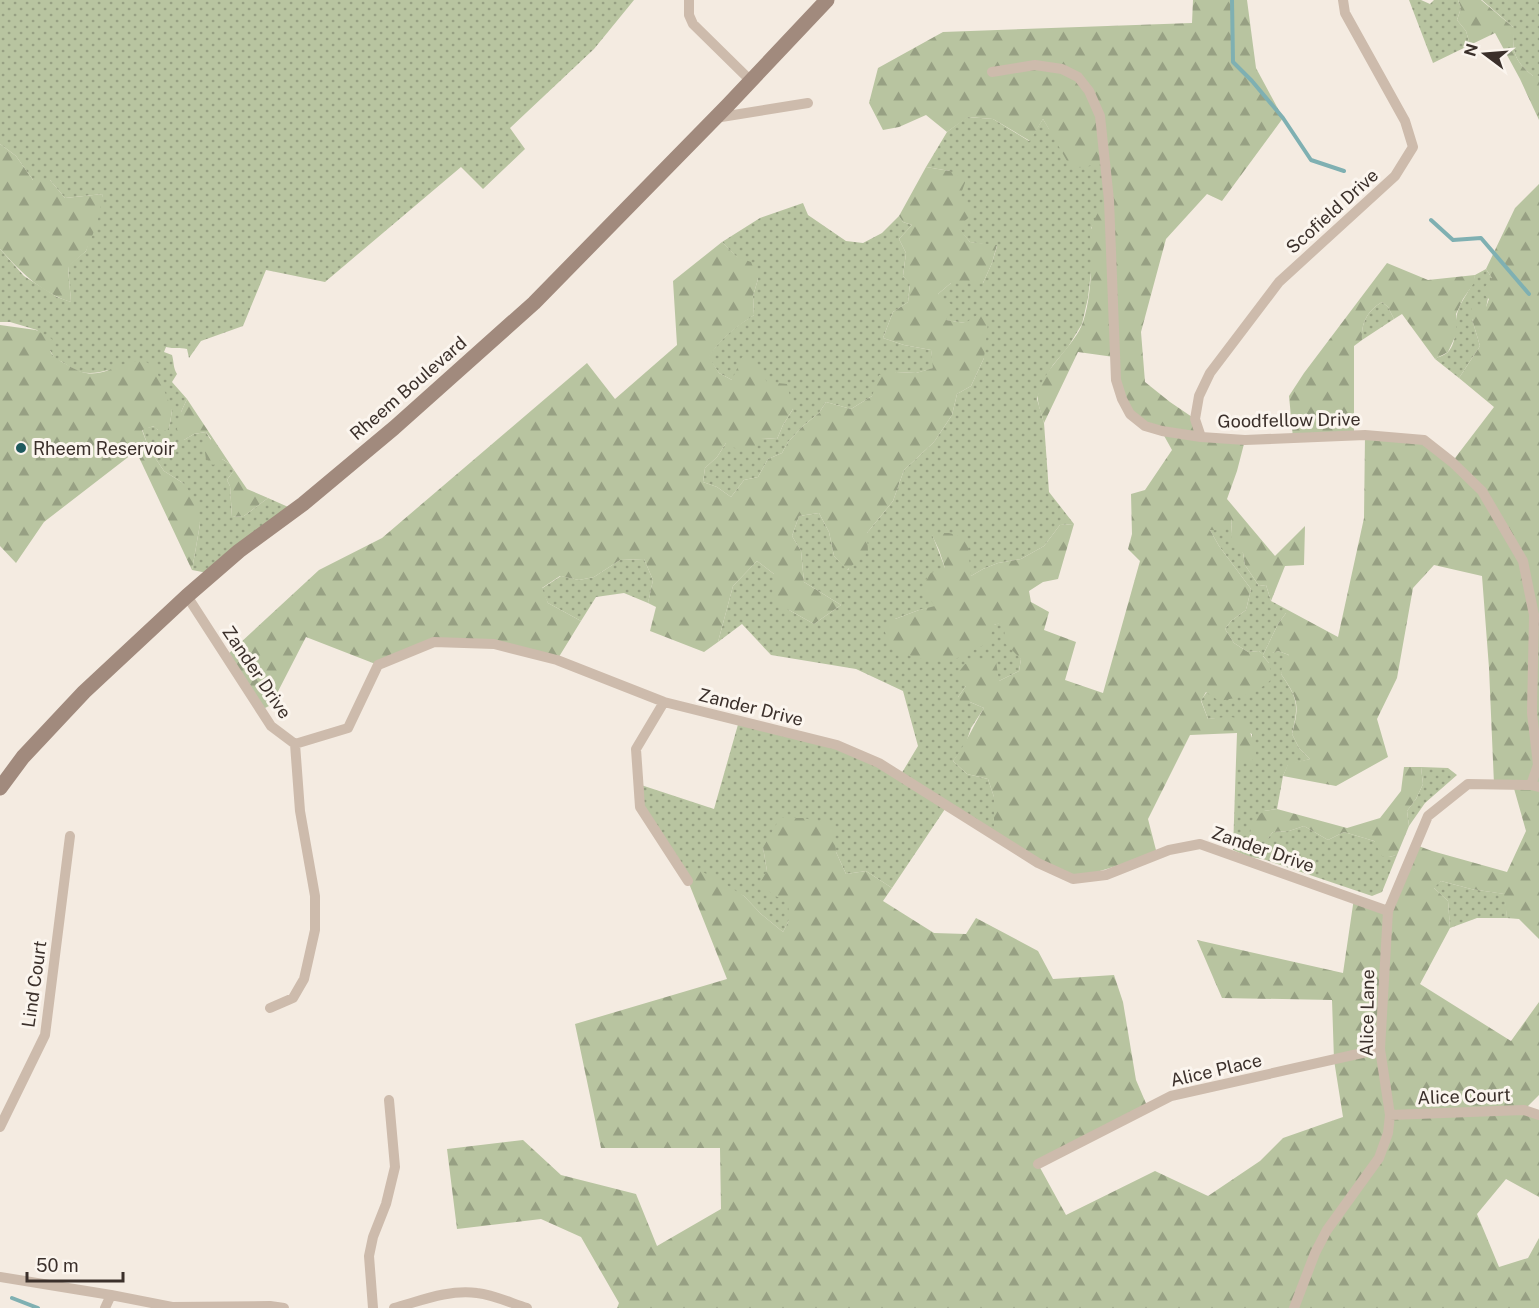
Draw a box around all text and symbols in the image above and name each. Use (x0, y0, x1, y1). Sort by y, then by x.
north arrow (1455, 24, 1515, 84)
text: N (1460, 41, 1482, 59)
street label: Scofield Drive (1282, 164, 1382, 258)
street label: Rheem Boulevard (346, 332, 470, 444)
street label: Goodfellow Drive (1217, 408, 1361, 432)
place label: Rheem Reservoir (33, 438, 175, 459)
marker: Rheem Reservoir (14, 441, 28, 455)
street label: Zander Drive (218, 622, 296, 722)
street label: Zander Drive (696, 684, 806, 730)
street label: Zander Drive (1209, 822, 1317, 876)
street label: Lind Court (18, 939, 50, 1029)
street label: Alice Lane (1356, 969, 1378, 1057)
street label: Alice Place (1168, 1049, 1264, 1091)
street label: Alice Court (1417, 1084, 1511, 1108)
scale bar (27, 1245, 123, 1283)
text: 50 m (36, 1255, 79, 1276)

